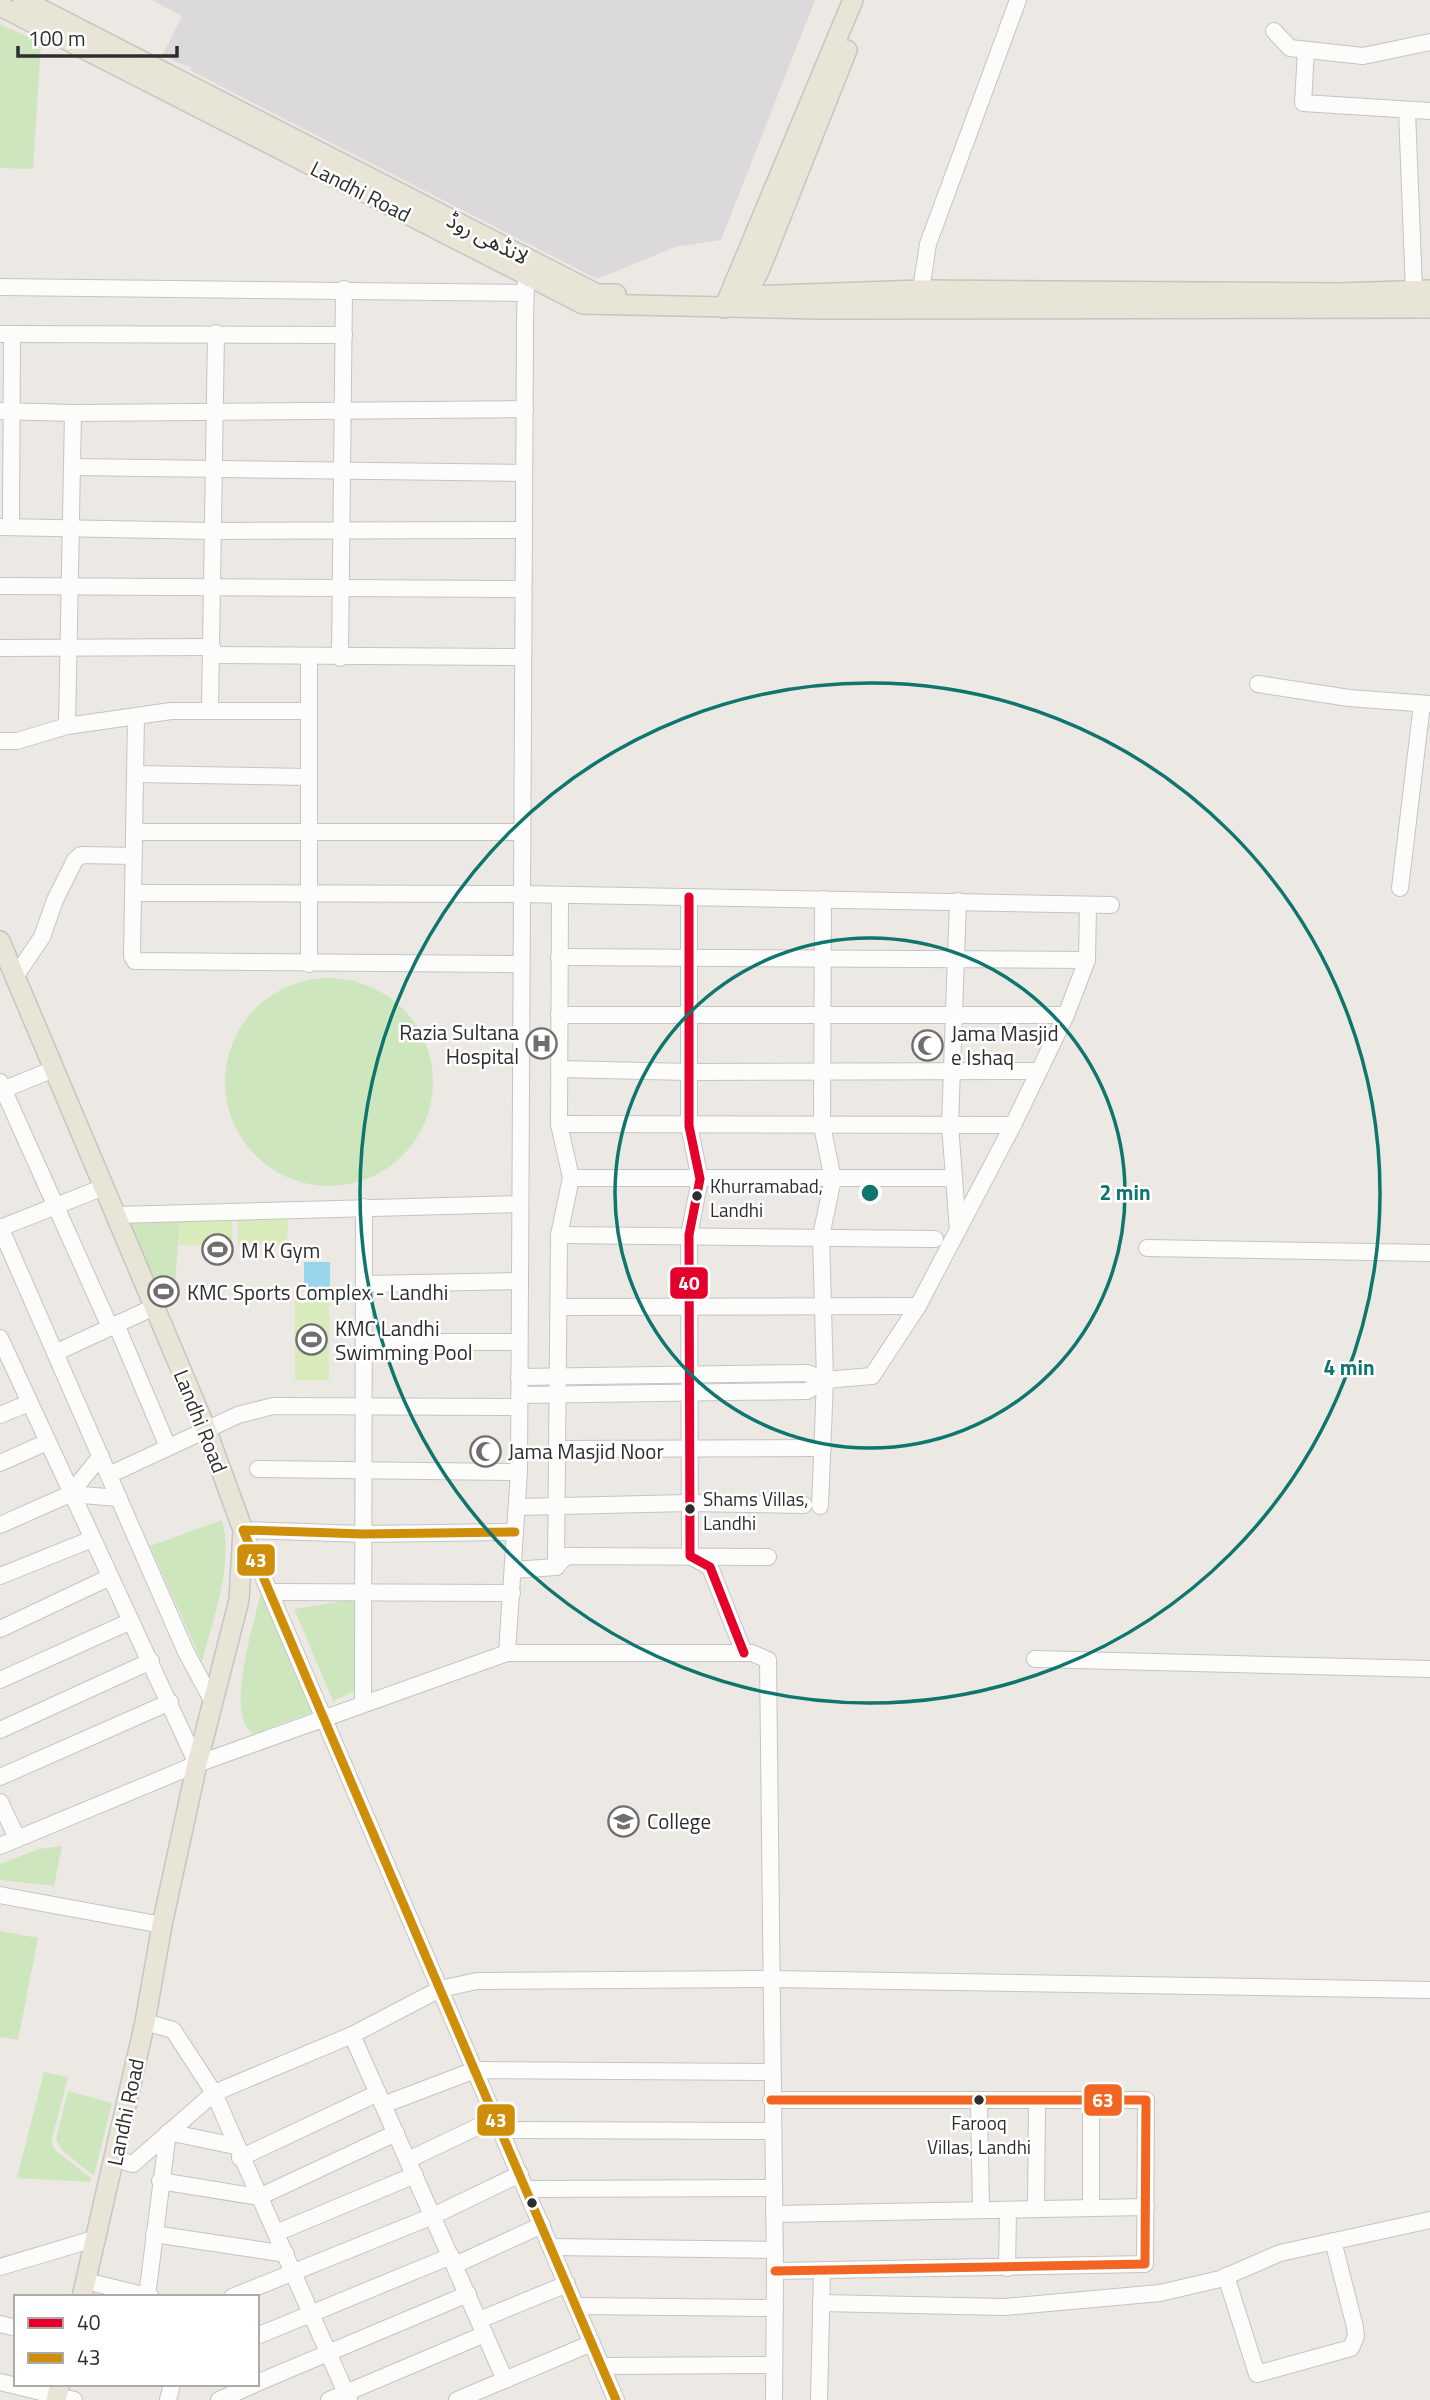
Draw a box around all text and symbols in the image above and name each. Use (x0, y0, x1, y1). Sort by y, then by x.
scale bar (18, 14, 177, 58)
text: 100 m (28, 22, 85, 54)
street label: Landhi Road (305, 152, 417, 230)
street label: لانڈھی روڈ (441, 204, 535, 272)
place label: Razia Sultana Hospital (399, 1016, 519, 1072)
place label: Jama Masjid e Ishaq (951, 1017, 1059, 1073)
hospital icon: Razia Sultana Hospital (525, 1027, 559, 1061)
mosque icon: Jama Masjid e Ishaq (911, 1028, 945, 1062)
place label: Khurramabad, Landhi (710, 1171, 823, 1224)
text: 2 min (1099, 1176, 1151, 1208)
centre of rings (858, 1181, 882, 1205)
marker: Khurramabad, Landhi (690, 1189, 704, 1203)
sports icon: M K Gym (201, 1233, 235, 1267)
place label: M K Gym (241, 1234, 320, 1266)
line badge: 40 (669, 1266, 709, 1300)
text: 40 (678, 1268, 700, 1297)
sports icon: KMC Sports Complex - Landhi (147, 1275, 181, 1309)
place label: KMC Sports Complex - Landhi (187, 1276, 448, 1308)
place label: KMC Landhi Swimming Pool (335, 1312, 473, 1368)
sports icon: KMC Landhi Swimming Pool (295, 1323, 329, 1357)
text: 4 min (1323, 1351, 1375, 1383)
street label: Landhi Road (166, 1365, 236, 1477)
mosque icon: Jama Masjid Noor (468, 1434, 502, 1468)
place label: Jama Masjid Noor (508, 1435, 664, 1467)
place label: Shams Villas, Landhi (703, 1484, 809, 1537)
marker: Shams Villas, Landhi (683, 1502, 697, 1516)
line badge: 43 (236, 1543, 276, 1577)
text: 43 (245, 1545, 267, 1574)
school or university icon: College (607, 1804, 641, 1838)
place label: College (647, 1805, 711, 1837)
street label: Landhi Road (98, 2055, 152, 2169)
line badge: 63 (1083, 2083, 1123, 2117)
text: 63 (1092, 2085, 1114, 2114)
marker: Farooq Villas, Landhi (972, 2093, 986, 2107)
line badge: 43 (476, 2103, 516, 2137)
text: 43 (485, 2105, 507, 2134)
place label: Farooq Villas, Landhi (927, 2108, 1031, 2161)
unlabelled marker (525, 2196, 539, 2210)
legend (14, 2295, 259, 2386)
text: 40 (77, 2306, 101, 2338)
text: 43 (77, 2341, 101, 2373)

